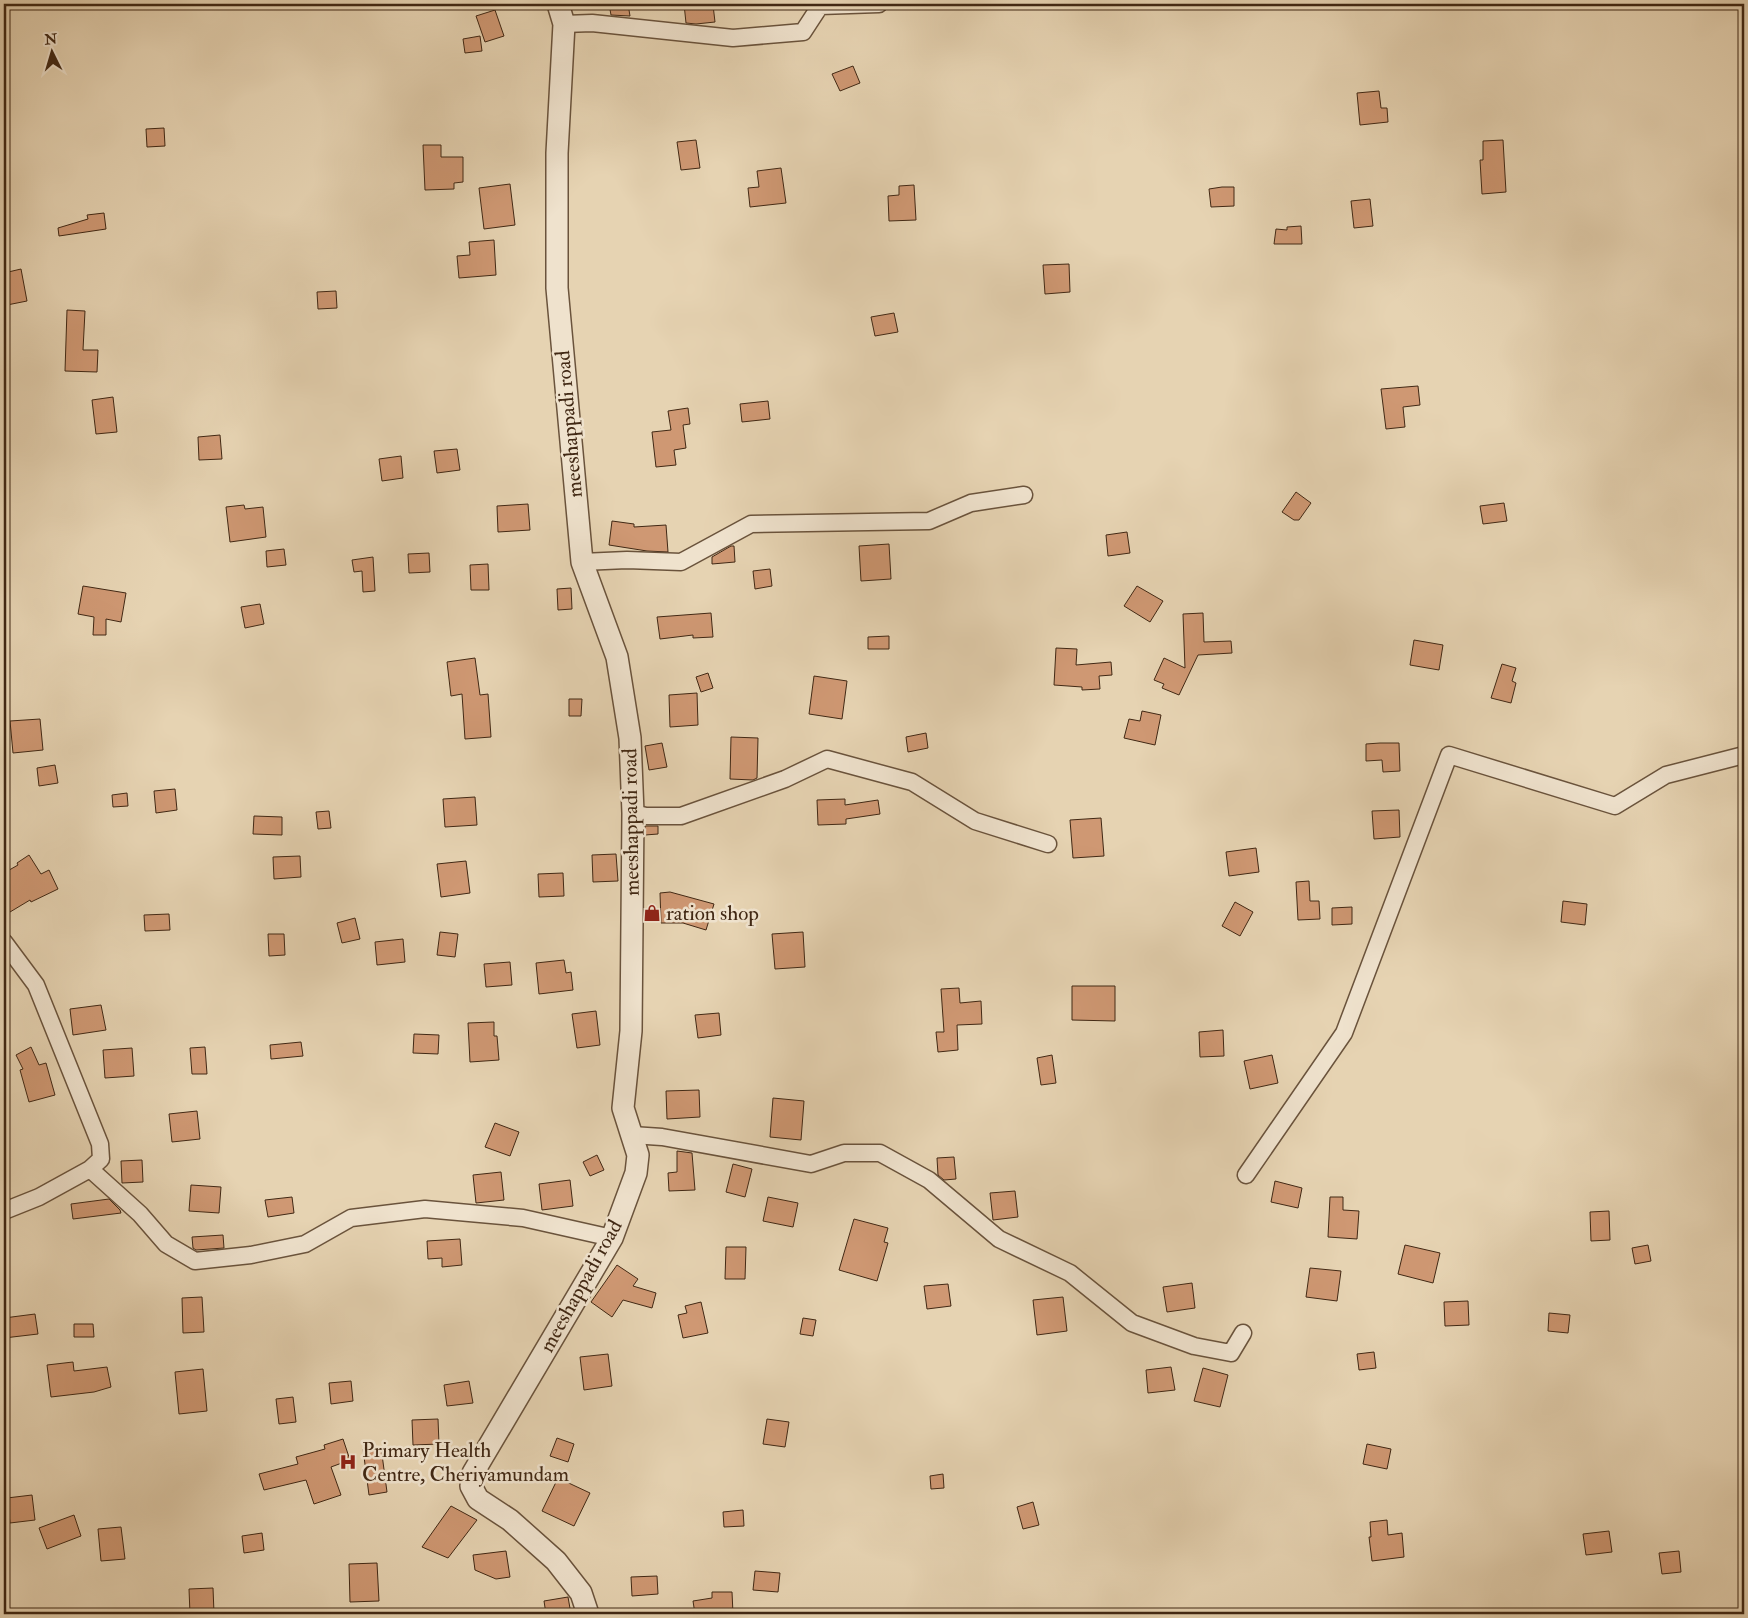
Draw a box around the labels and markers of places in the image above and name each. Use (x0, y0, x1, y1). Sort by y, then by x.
place label: ration shop (666, 900, 759, 927)
shop icon: ration shop (642, 903, 662, 923)
place label: Primary Health Centre, Cheriyamundam (362, 1437, 569, 1488)
hospital icon: Primary Health Centre, Cheriyamundam (338, 1452, 358, 1472)

